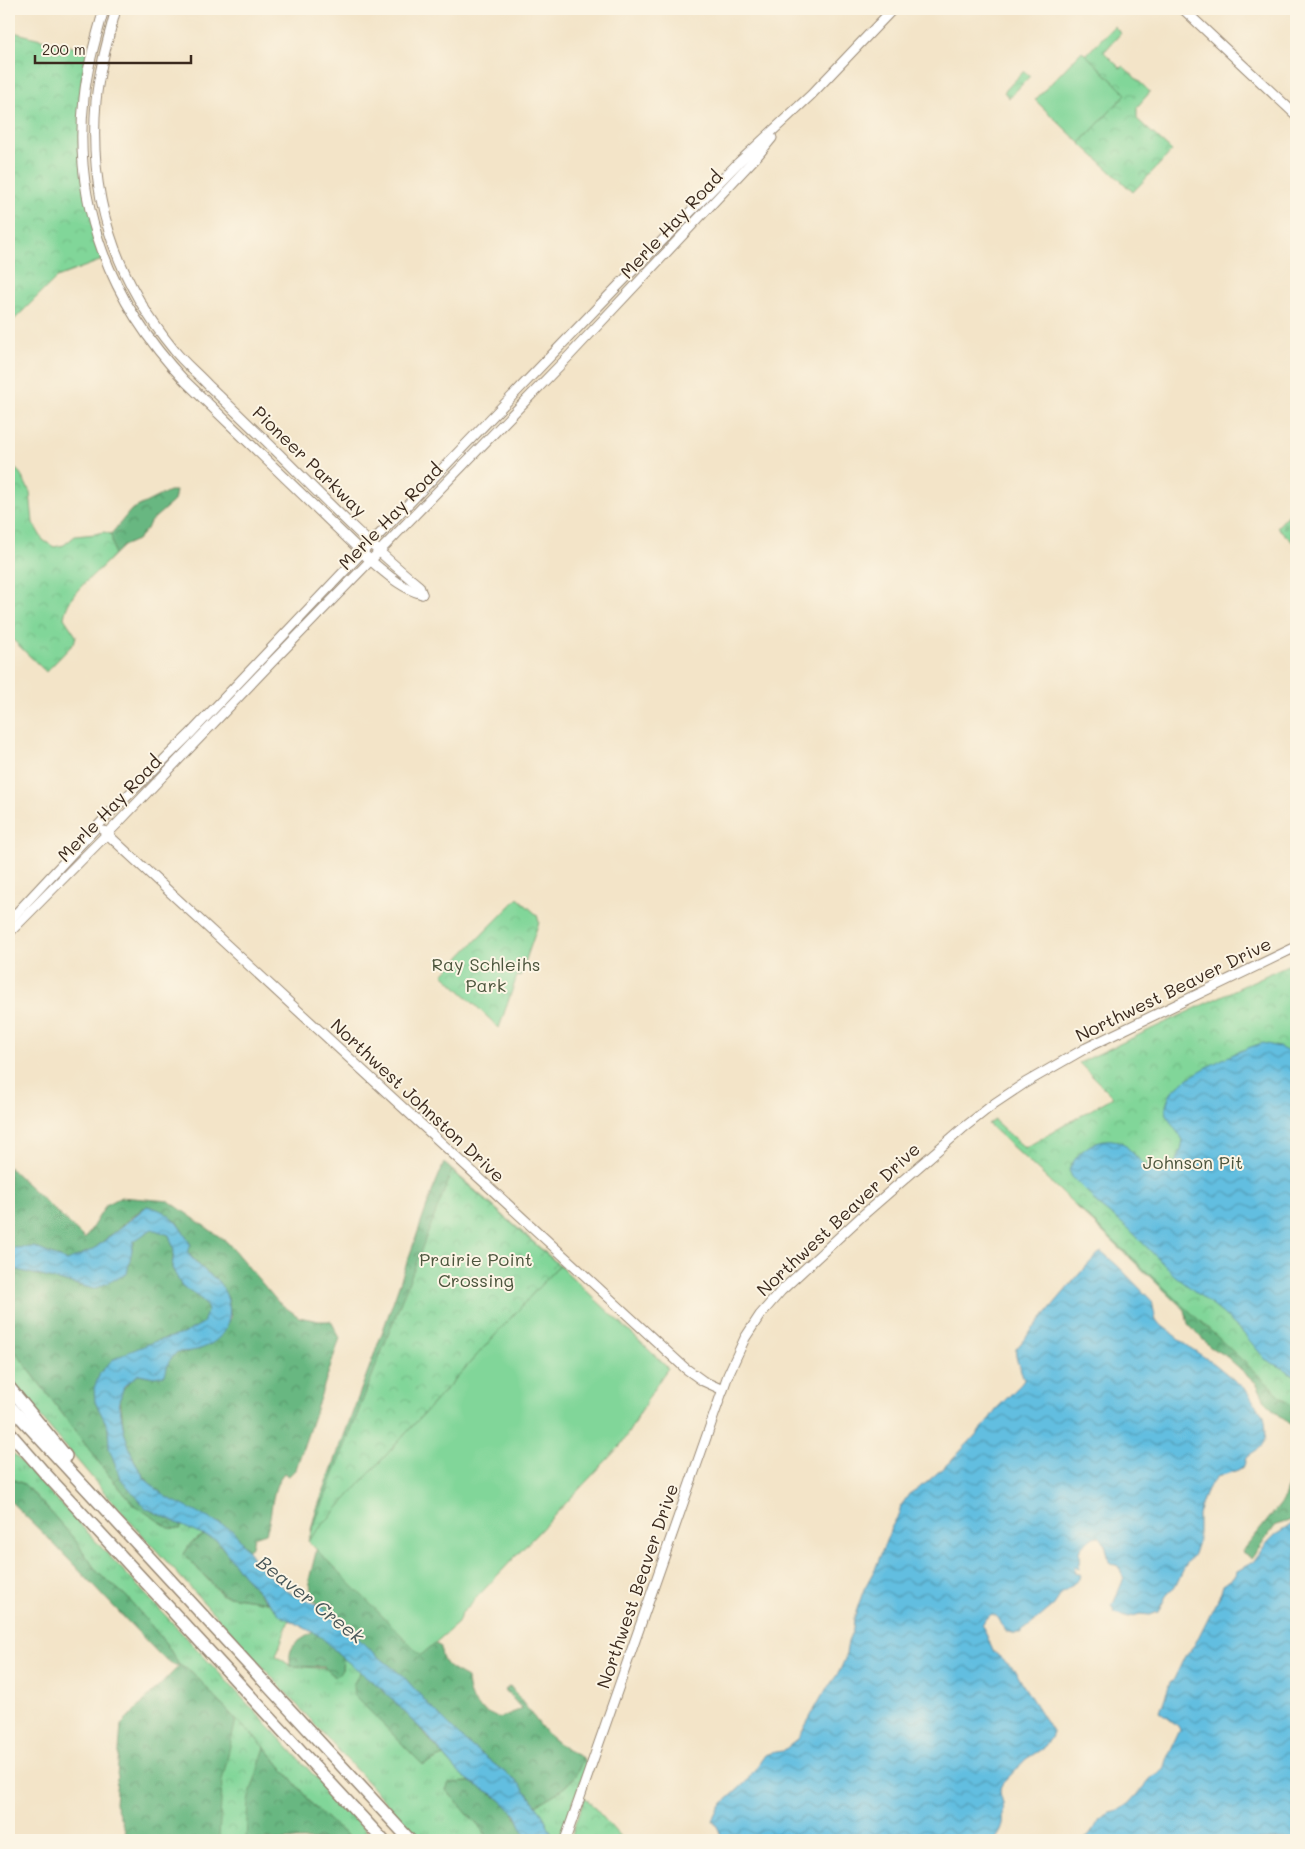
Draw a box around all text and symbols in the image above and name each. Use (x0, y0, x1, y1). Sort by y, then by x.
scale bar (35, 32, 191, 64)
text: 200 m (42, 39, 86, 59)
street label: Merle Hay Road (614, 165, 728, 283)
street label: Pioneer Parkway (248, 400, 372, 522)
street label: Merle Hay Road (333, 457, 447, 575)
street label: Merle Hay Road (52, 749, 166, 867)
street label: Northwest Beaver Drive (1071, 931, 1275, 1047)
park label: Ray Schleihs Park (432, 952, 540, 997)
street label: Northwest Johnston Drive (326, 1013, 510, 1187)
street label: Northwest Beaver Drive (751, 1137, 925, 1301)
park label: Johnson Pit (1143, 1150, 1243, 1174)
park label: Prairie Point Crossing (419, 1247, 533, 1292)
street label: Northwest Beaver Drive (591, 1480, 683, 1692)
water label: Beaver Creek (252, 1549, 370, 1649)

